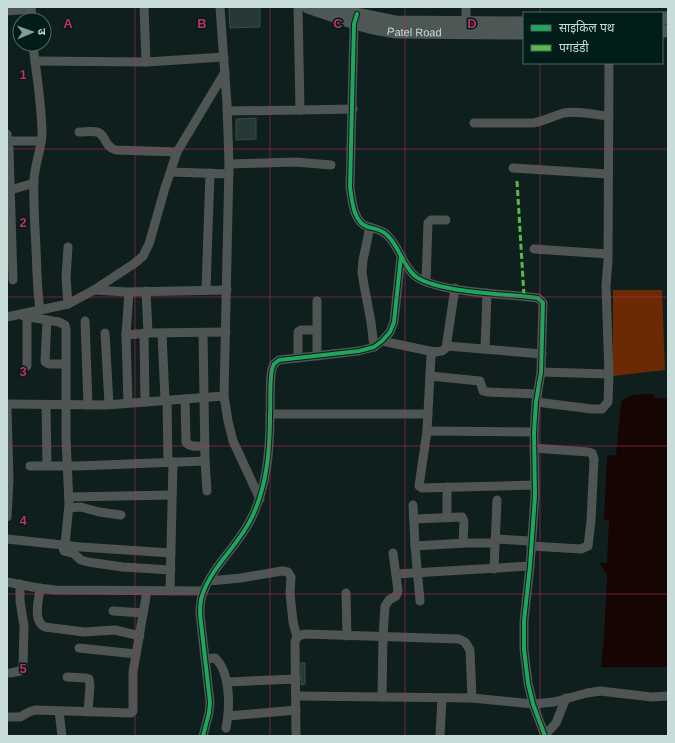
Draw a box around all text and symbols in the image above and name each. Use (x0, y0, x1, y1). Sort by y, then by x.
north arrow (12, 12, 52, 52)
legend (523, 12, 663, 64)
text: A (63, 16, 73, 31)
text: B (197, 16, 207, 31)
text: C (333, 16, 343, 31)
text: D (467, 16, 477, 31)
text: साइकिल पथ (559, 20, 615, 35)
street label: Patel Road (386, 25, 442, 38)
text: उ (36, 28, 48, 36)
text: पगडंडी (559, 40, 589, 55)
text: 1 (19, 67, 27, 82)
text: 2 (19, 215, 27, 230)
text: 3 (19, 364, 27, 379)
text: 4 (19, 513, 27, 528)
text: 5 (19, 661, 27, 676)

